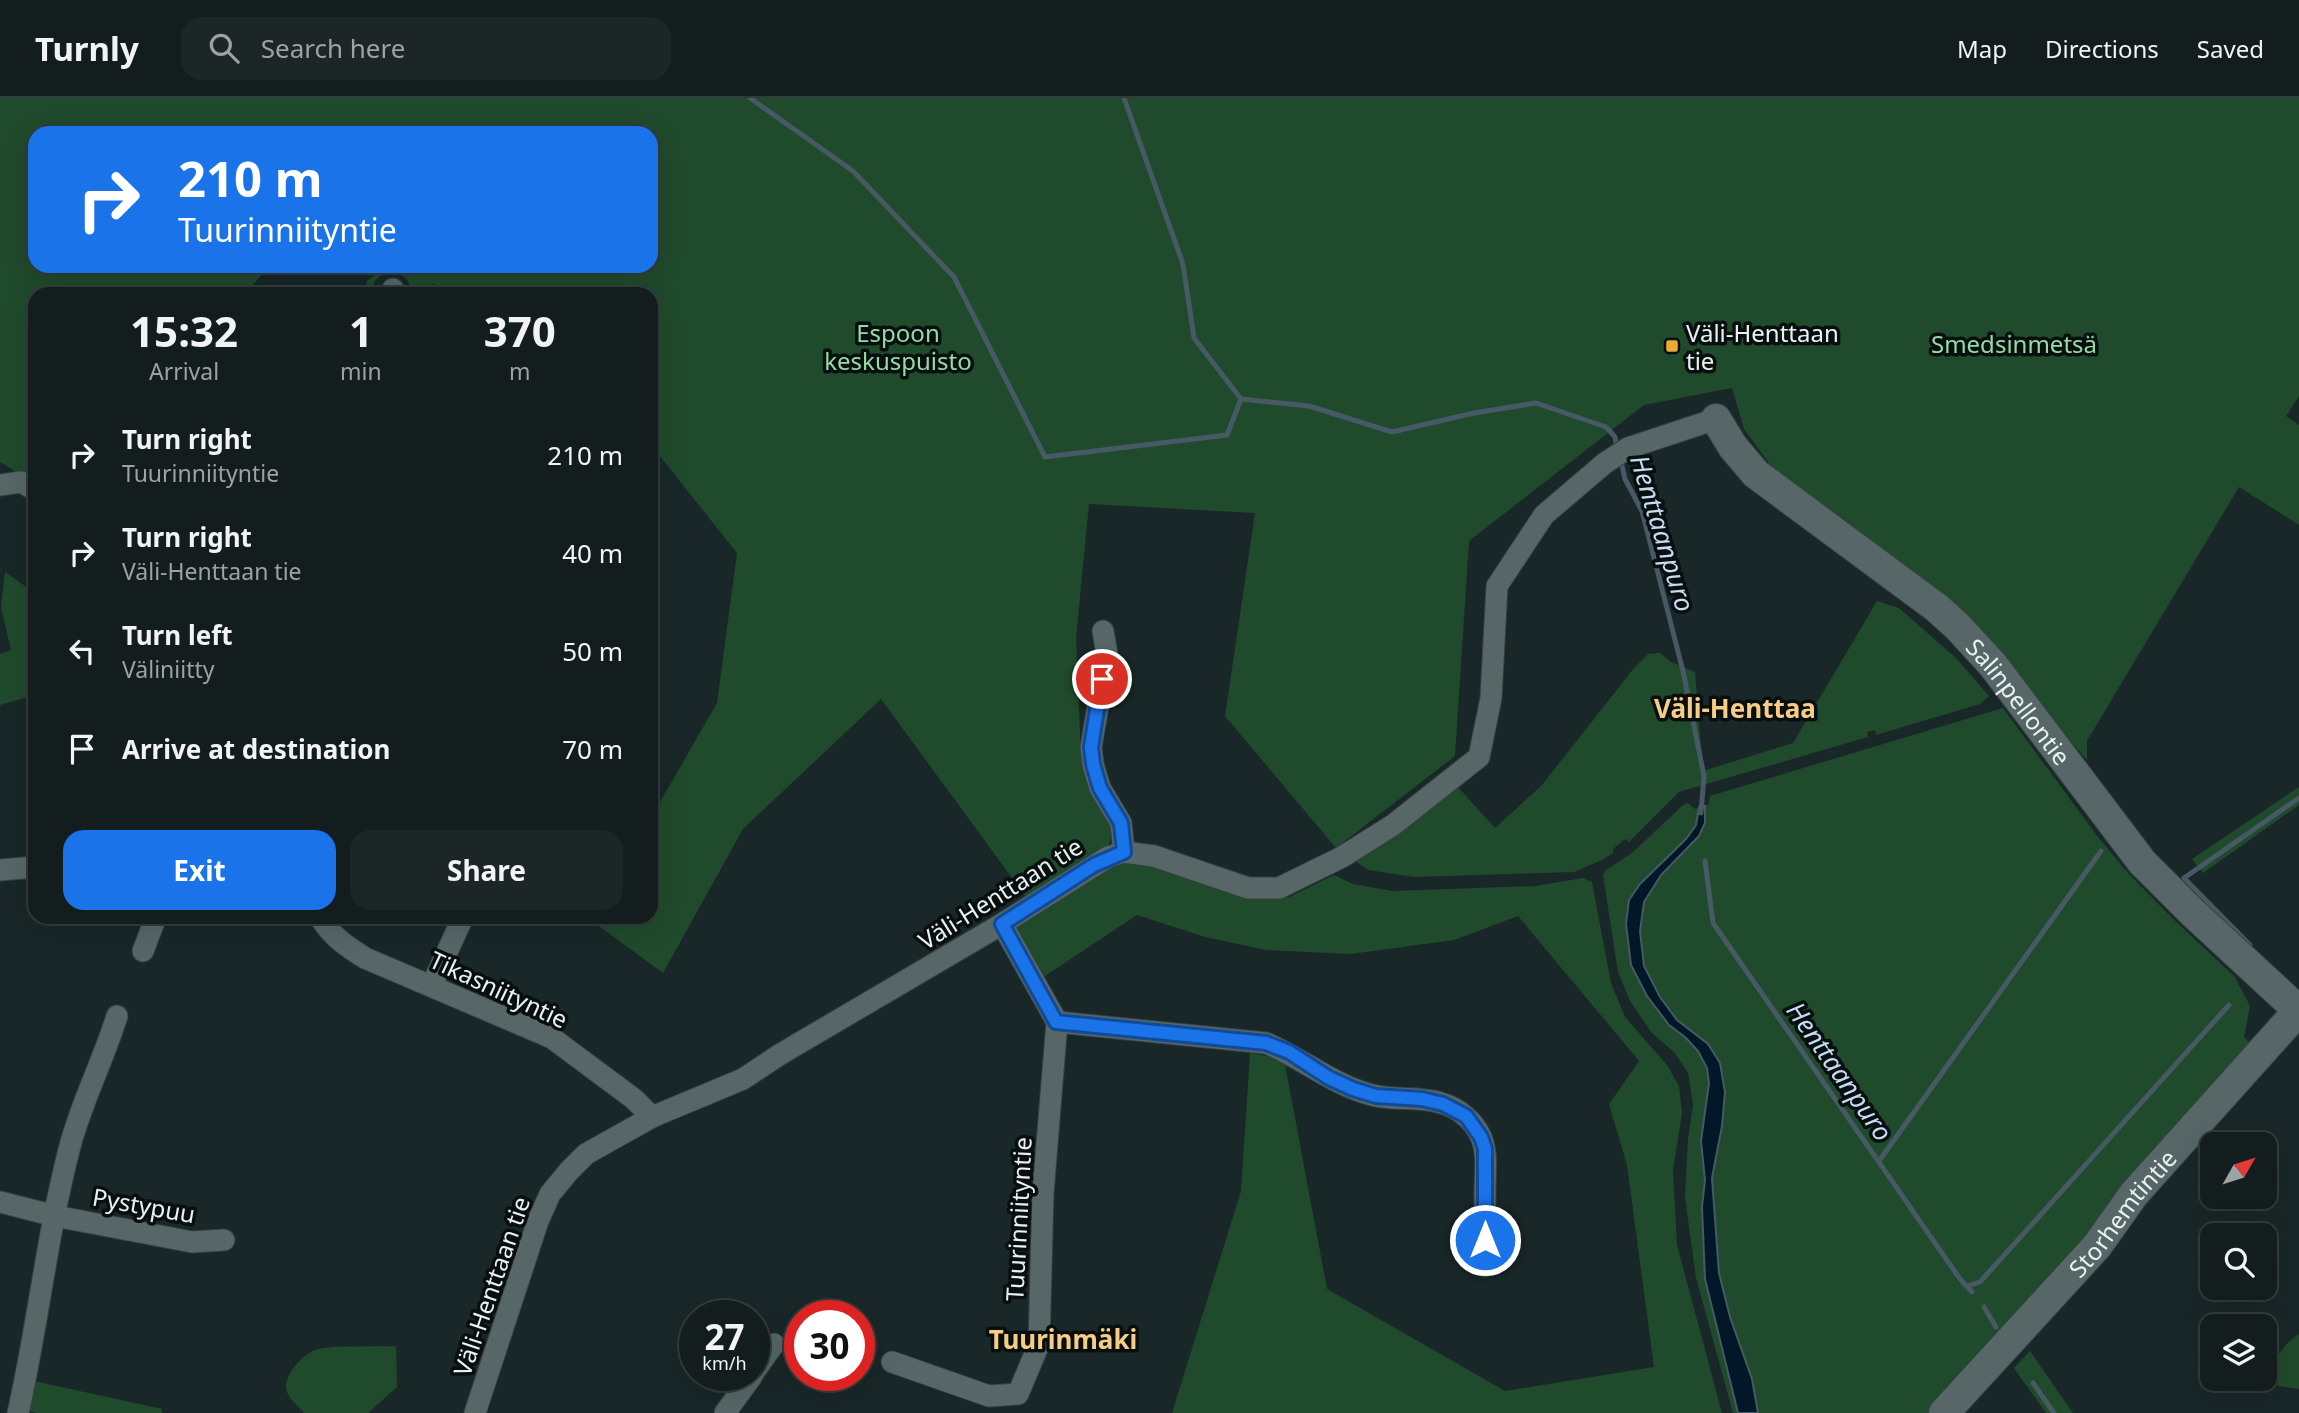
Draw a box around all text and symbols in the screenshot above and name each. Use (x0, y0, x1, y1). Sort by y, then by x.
search box (181, 17, 671, 80)
text: Turnly (35, 26, 139, 71)
icon: search (205, 29, 243, 67)
text: Search here (261, 30, 405, 66)
text: Map (1957, 32, 2007, 65)
text: Directions (2045, 32, 2159, 65)
text: Saved (2197, 32, 2264, 65)
text: 210 m (178, 145, 323, 211)
icon: right (63, 154, 154, 245)
text: Tuurinniityntie (178, 208, 397, 251)
text: 15:32 (130, 302, 238, 359)
text: 1 (349, 302, 373, 359)
text: 370 (484, 302, 556, 359)
park label: Espoon keskuspuisto (824, 316, 972, 377)
place label: Väli-Henttaan tie (1686, 316, 1839, 377)
park label: Smedsinmetsä (1931, 327, 2097, 360)
marker: Väli-Henttaan tie (1664, 338, 1680, 354)
text: Arrival (149, 355, 219, 387)
text: min (340, 355, 382, 387)
text: m (509, 355, 531, 387)
text: Turn right (122, 421, 252, 457)
icon: right (63, 436, 101, 474)
text: 210 m (547, 437, 623, 473)
water label: Henttaanpuro (1622, 450, 1704, 616)
text: Tuurinniityntie (122, 457, 279, 489)
text: Turn right (122, 519, 252, 555)
icon: right (63, 534, 101, 572)
text: 40 m (562, 535, 623, 571)
text: Väli-Henttaan tie (122, 555, 302, 587)
text: Turn left (122, 617, 233, 653)
street label: Salinpellontie (1959, 631, 2079, 771)
icon: left (63, 632, 101, 670)
text: 50 m (562, 633, 623, 669)
pin (1072, 649, 1132, 709)
text: Väliniitty (122, 653, 215, 685)
icon: arrive (1083, 660, 1121, 698)
district label: Väli-Henttaa (1654, 690, 1816, 726)
icon: arrive (63, 730, 101, 768)
text: Arrive at destination (122, 731, 391, 767)
text: 70 m (562, 731, 623, 767)
street label: Väli-Henttaan tie (912, 829, 1088, 957)
button: Exit (63, 830, 336, 910)
button: Share (350, 830, 623, 910)
street label: Tikasniityntie (425, 943, 573, 1035)
water label: Henttaanpuro (1779, 994, 1901, 1148)
north arrow (2200, 1132, 2277, 1209)
map controls (2200, 1132, 2277, 1391)
street label: Tuurinniityntie (997, 1136, 1039, 1302)
street label: Storhemtintie (2060, 1142, 2183, 1284)
street label: Pystypuu (90, 1180, 198, 1230)
street label: Väli-Henttaan tie (445, 1192, 537, 1380)
position arrow (1448, 1203, 1522, 1277)
button: search (2200, 1223, 2277, 1300)
speed limit sign: 30 (784, 1300, 875, 1391)
text: 27 (704, 1313, 745, 1360)
button: layers (2200, 1314, 2277, 1391)
district label: Tuurinmäki (989, 1321, 1137, 1357)
text: km/h (702, 1351, 747, 1375)

